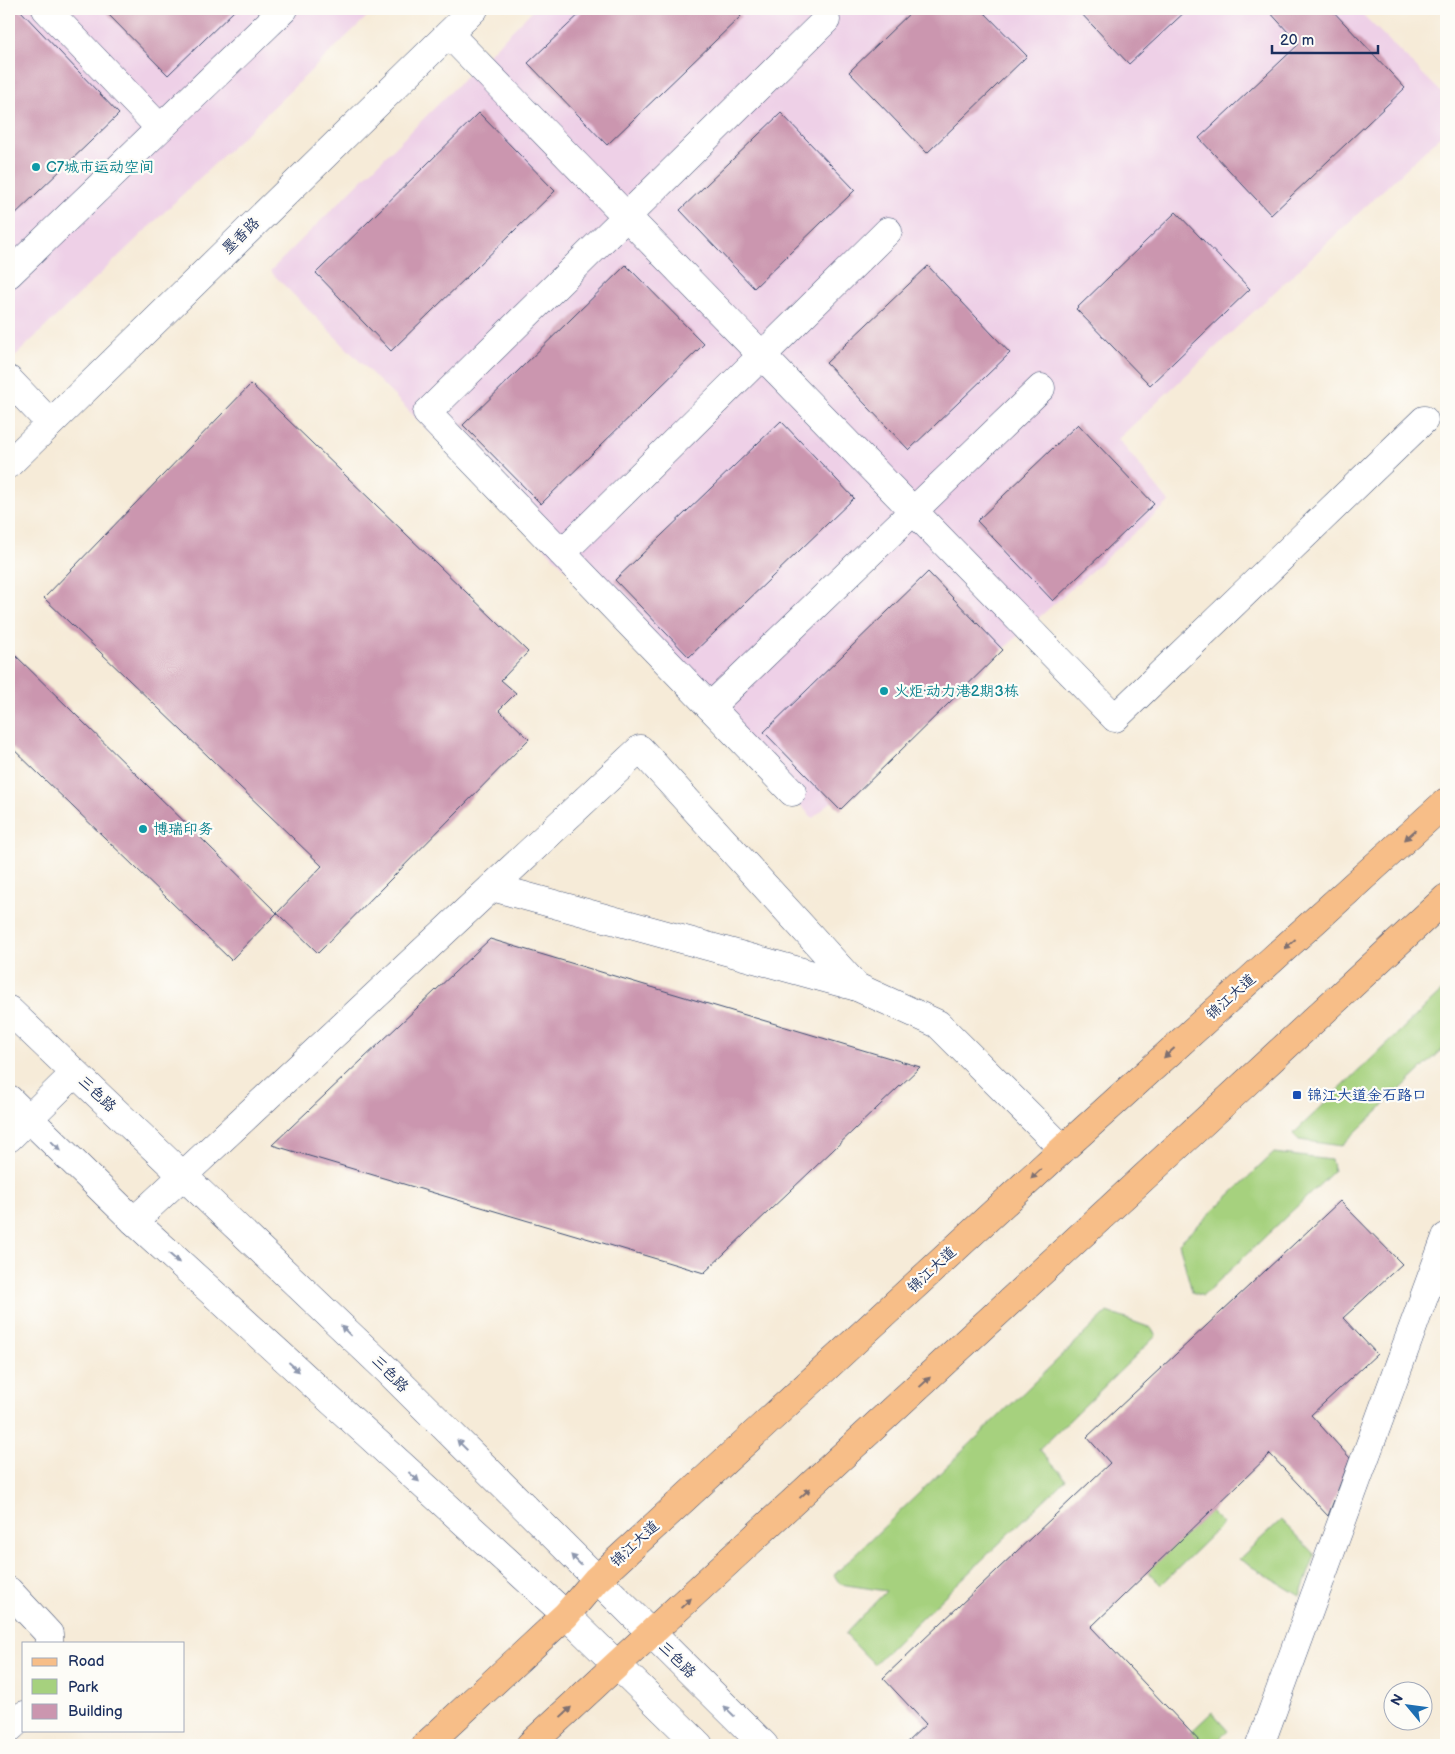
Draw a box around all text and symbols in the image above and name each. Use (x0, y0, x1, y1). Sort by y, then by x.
scale bar (1272, 22, 1379, 54)
text: 20 m (1280, 31, 1314, 50)
place label: C7城市运动空间 (46, 158, 154, 177)
marker: C7城市运动空间 (30, 161, 42, 173)
street label: 墨香路 (218, 214, 264, 258)
place label: 火炬·动力港2期3栋 (894, 682, 1019, 701)
marker: 火炬·动力港2期3栋 (878, 685, 890, 697)
place label: 博瑞印务 (153, 820, 213, 839)
marker: 博瑞印务 (137, 823, 149, 835)
one-way arrow (1405, 829, 1417, 841)
one-way arrow (1284, 938, 1296, 950)
street label: 锦江大道 (1202, 970, 1260, 1024)
one-way arrow (1164, 1047, 1176, 1059)
street label: 三色路 (74, 1072, 120, 1116)
place label: 锦江大道金石路口 (1307, 1086, 1427, 1105)
marker: 锦江大道金石路口 (1291, 1089, 1303, 1101)
one-way arrow (50, 1140, 62, 1152)
one-way arrow (1031, 1168, 1043, 1180)
street label: 锦江大道 (904, 1243, 960, 1297)
one-way arrow (167, 1252, 179, 1264)
one-way arrow (340, 1325, 352, 1337)
street label: 三色路 (367, 1351, 413, 1397)
one-way arrow (287, 1361, 299, 1373)
one-way arrow (918, 1376, 930, 1388)
one-way arrow (456, 1439, 468, 1451)
one-way arrow (408, 1471, 420, 1483)
one-way arrow (799, 1487, 811, 1499)
street label: 锦江大道 (607, 1517, 663, 1571)
one-way arrow (571, 1554, 583, 1566)
one-way arrow (680, 1597, 692, 1609)
street label: 三色路 (654, 1638, 700, 1682)
legend (22, 1642, 185, 1732)
text: Road (68, 1652, 104, 1671)
text: Park (68, 1678, 99, 1697)
north arrow (1382, 1682, 1432, 1732)
text: N (1387, 1691, 1407, 1709)
text: Building (68, 1702, 123, 1721)
one-way arrow (724, 1705, 736, 1717)
one-way arrow (559, 1706, 571, 1718)

